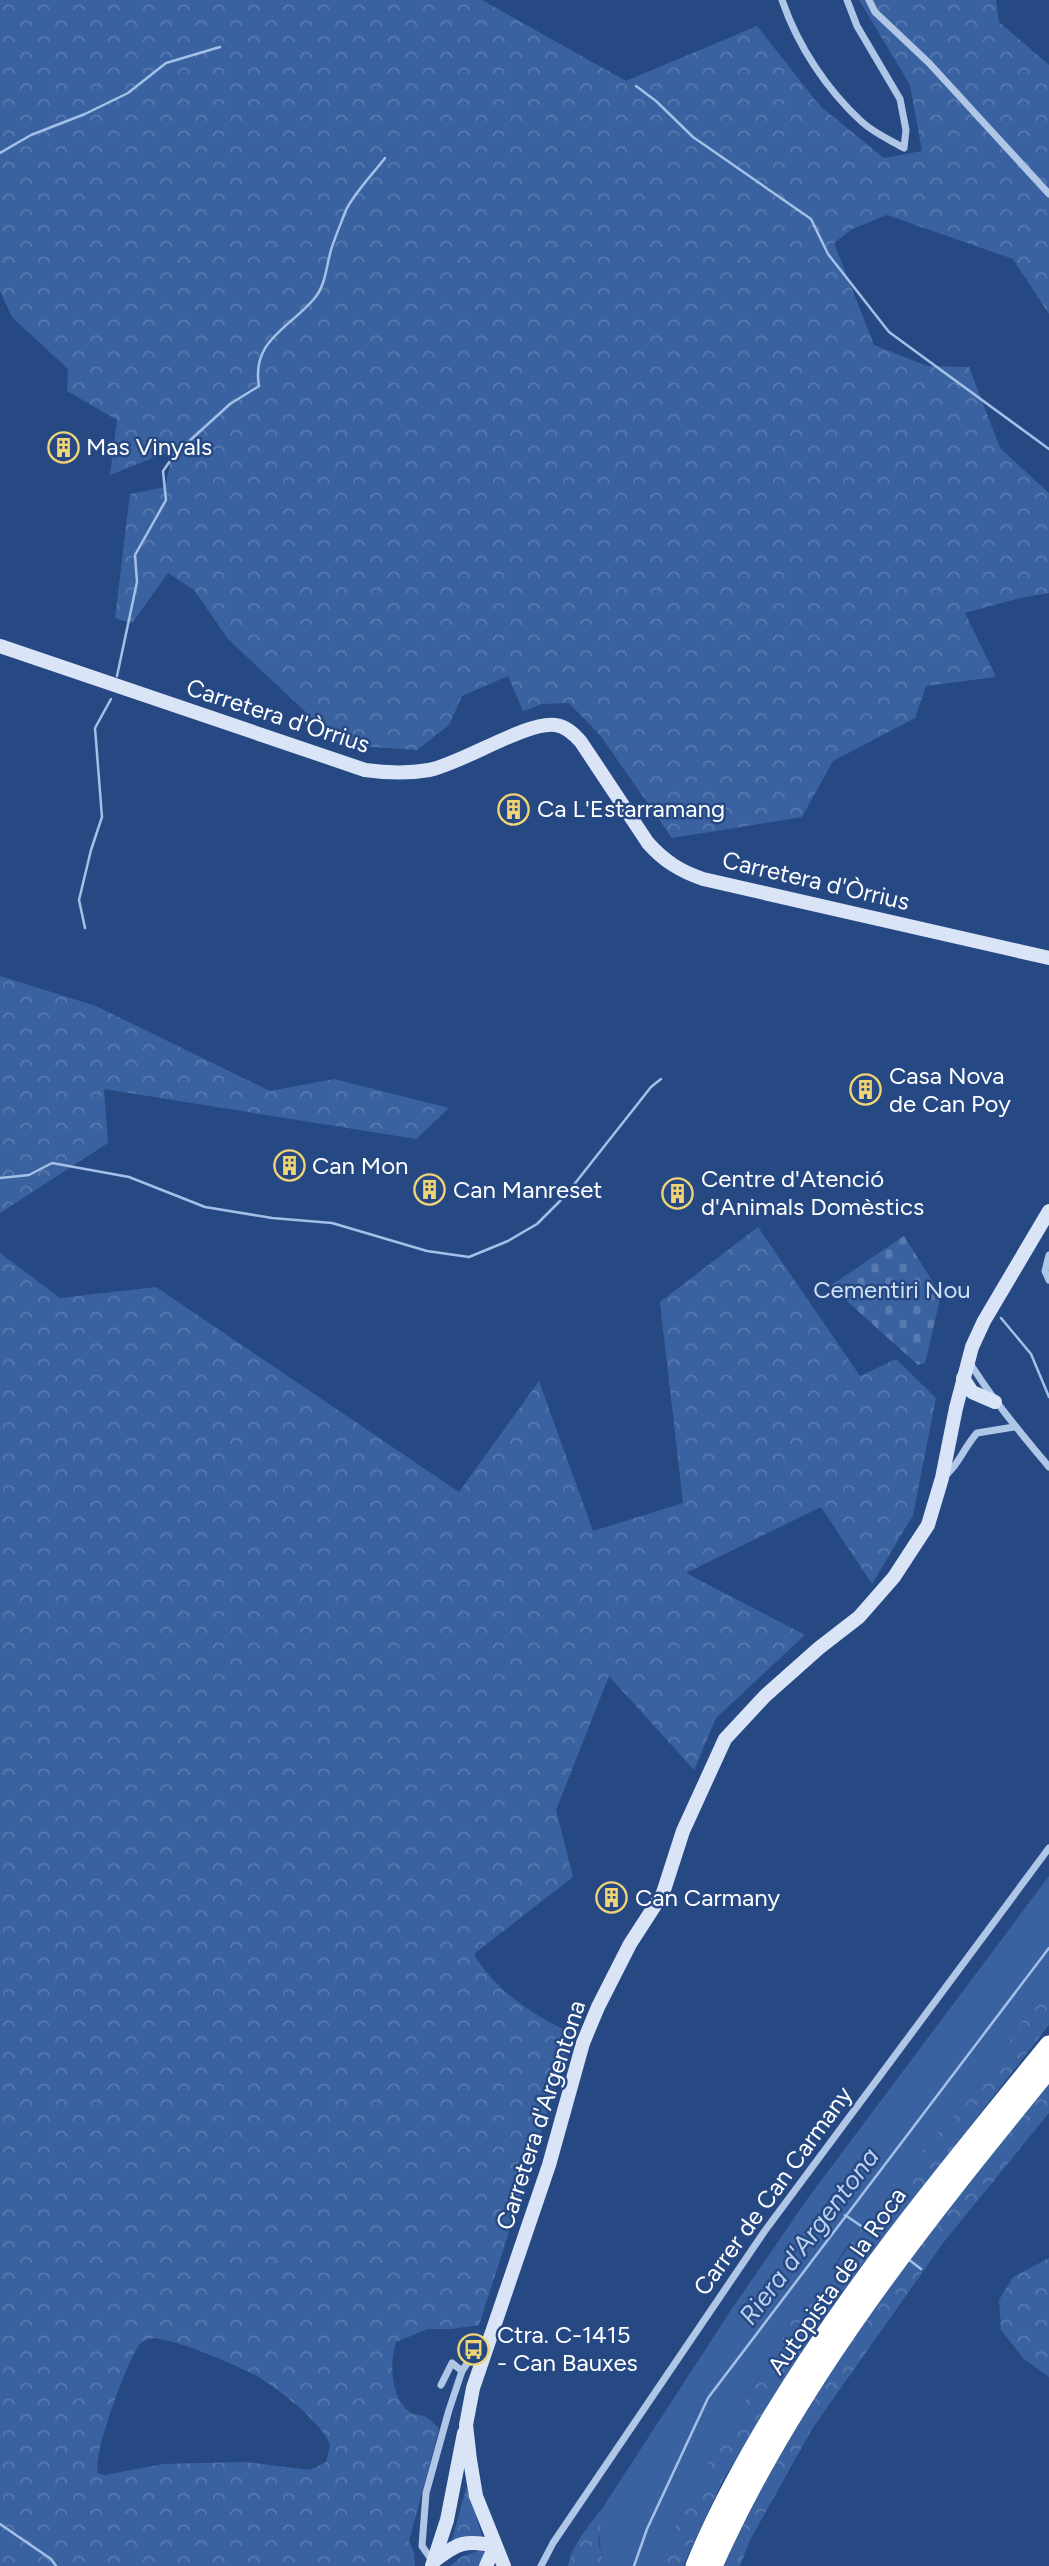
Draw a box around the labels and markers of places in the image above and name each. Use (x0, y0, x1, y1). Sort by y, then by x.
building icon: Mas Vinyals (46, 430, 80, 464)
place label: Mas Vinyals (86, 432, 212, 461)
building icon: Ca L'Estarramang (497, 792, 531, 826)
place label: Ca L'Estarramang (537, 794, 725, 823)
place label: Casa Nova de Can Poy (889, 1061, 1011, 1118)
building icon: Casa Nova de Can Poy (849, 1073, 883, 1107)
building icon: Can Mon (272, 1149, 306, 1183)
place label: Can Mon (312, 1151, 408, 1180)
place label: Centre d'Atenció d'Animals Domèstics (701, 1164, 924, 1221)
building icon: Can Manreset (413, 1173, 447, 1207)
place label: Can Manreset (453, 1175, 602, 1204)
building icon: Centre d'Atenció d'Animals Domèstics (661, 1176, 695, 1210)
building icon: Can Carmany (595, 1881, 629, 1915)
place label: Can Carmany (635, 1883, 780, 1912)
place label: Ctra. C-1415 - Can Bauxes (497, 2320, 638, 2377)
bus stop icon: Ctra. C-1415 - Can Bauxes (457, 2332, 491, 2366)

